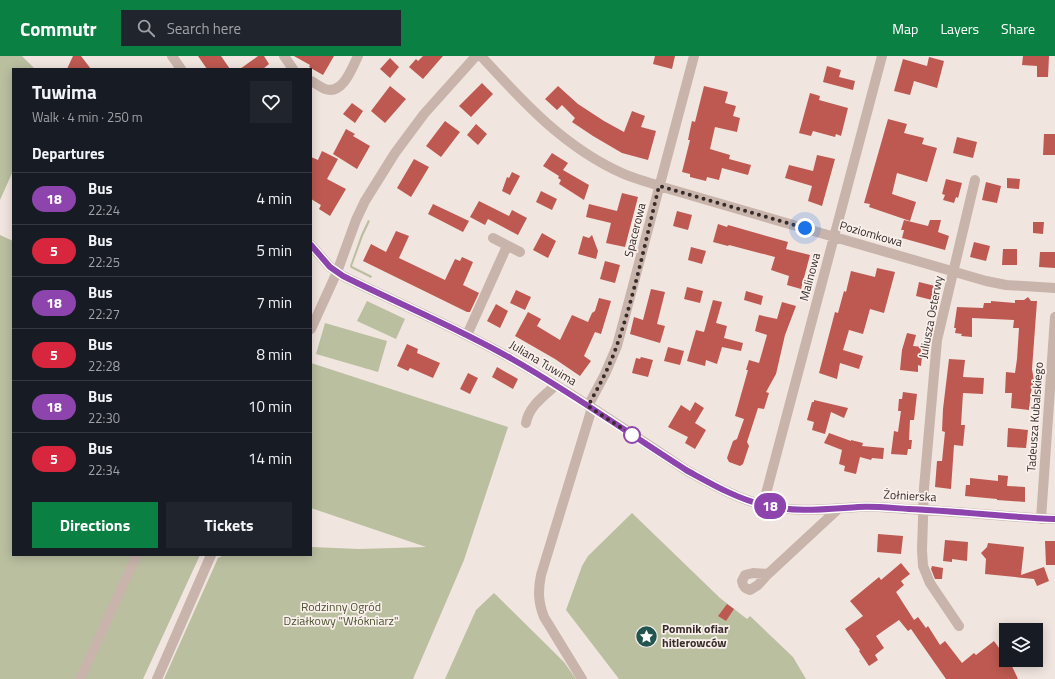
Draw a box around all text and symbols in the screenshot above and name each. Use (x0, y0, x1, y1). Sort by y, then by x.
search box (121, 10, 401, 46)
text: Commutr (20, 14, 97, 43)
icon: search (135, 17, 157, 39)
text: Search here (167, 17, 241, 40)
text: Map (892, 18, 918, 39)
text: Layers (940, 18, 979, 39)
text: Share (1001, 18, 1035, 39)
text: Tuwima (32, 77, 97, 106)
button: heart (250, 81, 292, 123)
text: Walk · 4 min · 250 m (32, 107, 143, 127)
text: Departures (32, 142, 105, 165)
text: Bus (88, 177, 113, 200)
text: 4 min (256, 187, 292, 210)
text: 18 (46, 188, 62, 209)
text: 22:24 (88, 200, 120, 220)
street label: Spacerowa (619, 201, 650, 259)
street label: Poziomkowa (837, 215, 905, 252)
your location (795, 218, 815, 238)
text: Bus (88, 229, 113, 252)
text: 5 min (256, 239, 292, 262)
text: 5 (50, 240, 58, 261)
street label: Malinowa (794, 251, 825, 303)
text: 22:25 (88, 252, 120, 272)
street label: Juliusza Osterwy (913, 274, 948, 360)
text: Bus (88, 281, 113, 304)
text: 7 min (256, 291, 292, 314)
text: 18 (46, 292, 62, 313)
text: 22:27 (88, 304, 120, 324)
text: Bus (88, 333, 113, 356)
street label: Juliana Tuwima (506, 335, 581, 390)
text: 8 min (256, 343, 292, 366)
text: 5 (50, 344, 58, 365)
text: 22:28 (88, 356, 120, 376)
street label: Tadeusza Kubalskiego (1021, 361, 1048, 473)
text: Bus (88, 385, 113, 408)
text: 10 min (248, 395, 292, 418)
text: 18 (46, 396, 62, 417)
text: 22:30 (88, 408, 120, 428)
unlabelled marker (623, 426, 641, 444)
text: Bus (88, 437, 113, 460)
text: 14 min (248, 447, 292, 470)
text: 5 (50, 448, 58, 469)
text: 22:34 (88, 460, 120, 480)
street label: Żołnierska (883, 485, 937, 506)
line badge: 18 (752, 493, 788, 519)
text: 18 (762, 495, 778, 516)
button: Directions (32, 502, 158, 548)
button: Tickets (166, 502, 292, 548)
park label: Rodzinny Ogród Działkowy "Włókniarz" (283, 597, 399, 630)
place label: Pomnik ofiar hitlerowców (662, 619, 729, 652)
place icon: Pomnik ofiar hitlerowców (634, 623, 660, 649)
map controls (999, 623, 1043, 667)
button: layers (999, 623, 1043, 667)

